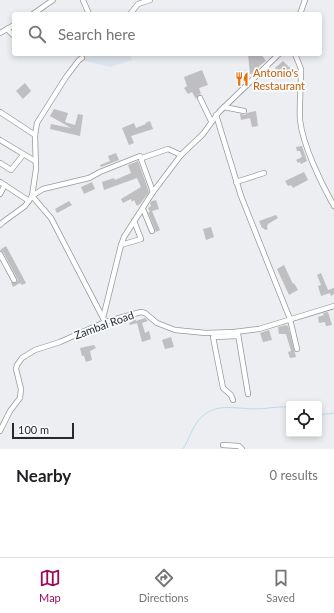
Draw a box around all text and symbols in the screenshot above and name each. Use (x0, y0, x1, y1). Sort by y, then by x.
search box (12, 12, 322, 56)
icon: search (26, 23, 48, 45)
text: Search here (58, 25, 135, 43)
place label: Antonio's Restaurant (253, 66, 305, 92)
restaurant icon: Antonio's Restaurant (234, 71, 250, 87)
street label: Zambal Road (72, 308, 135, 341)
map controls (286, 401, 322, 437)
button: locate (286, 401, 322, 437)
scale bar (12, 421, 74, 440)
text: 100 m (18, 423, 49, 436)
text: Nearby (16, 465, 71, 486)
text: 0 results (270, 467, 318, 483)
tab: Map (39, 567, 61, 604)
tab: Directions (139, 567, 188, 604)
tab: Saved (266, 567, 295, 604)

